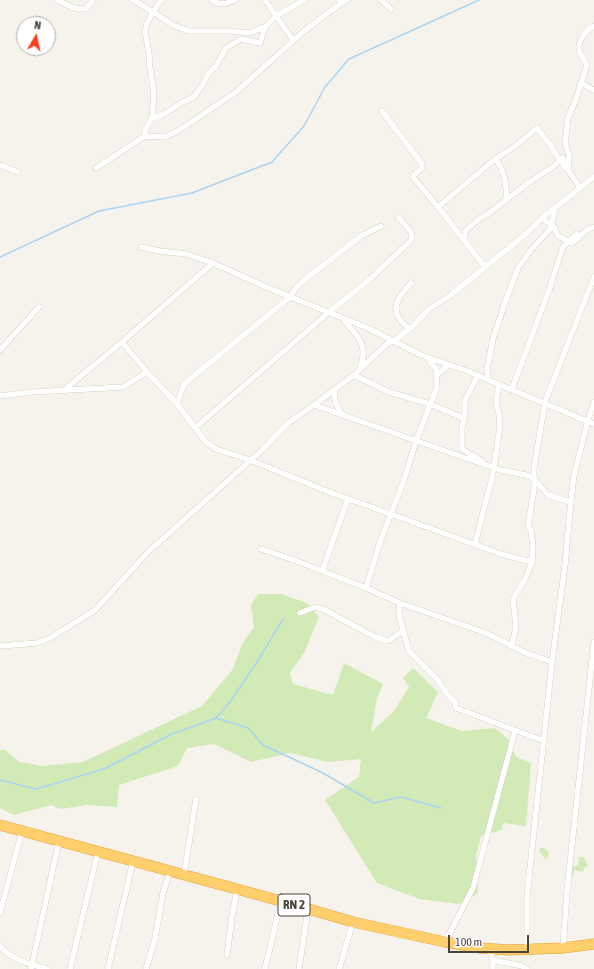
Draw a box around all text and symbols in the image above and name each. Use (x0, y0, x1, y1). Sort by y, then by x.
north arrow (16, 16, 56, 56)
text: N (34, 19, 42, 32)
road number: RN 2 (278, 894, 310, 916)
scale bar (450, 927, 531, 953)
text: 100 m (455, 935, 482, 949)

